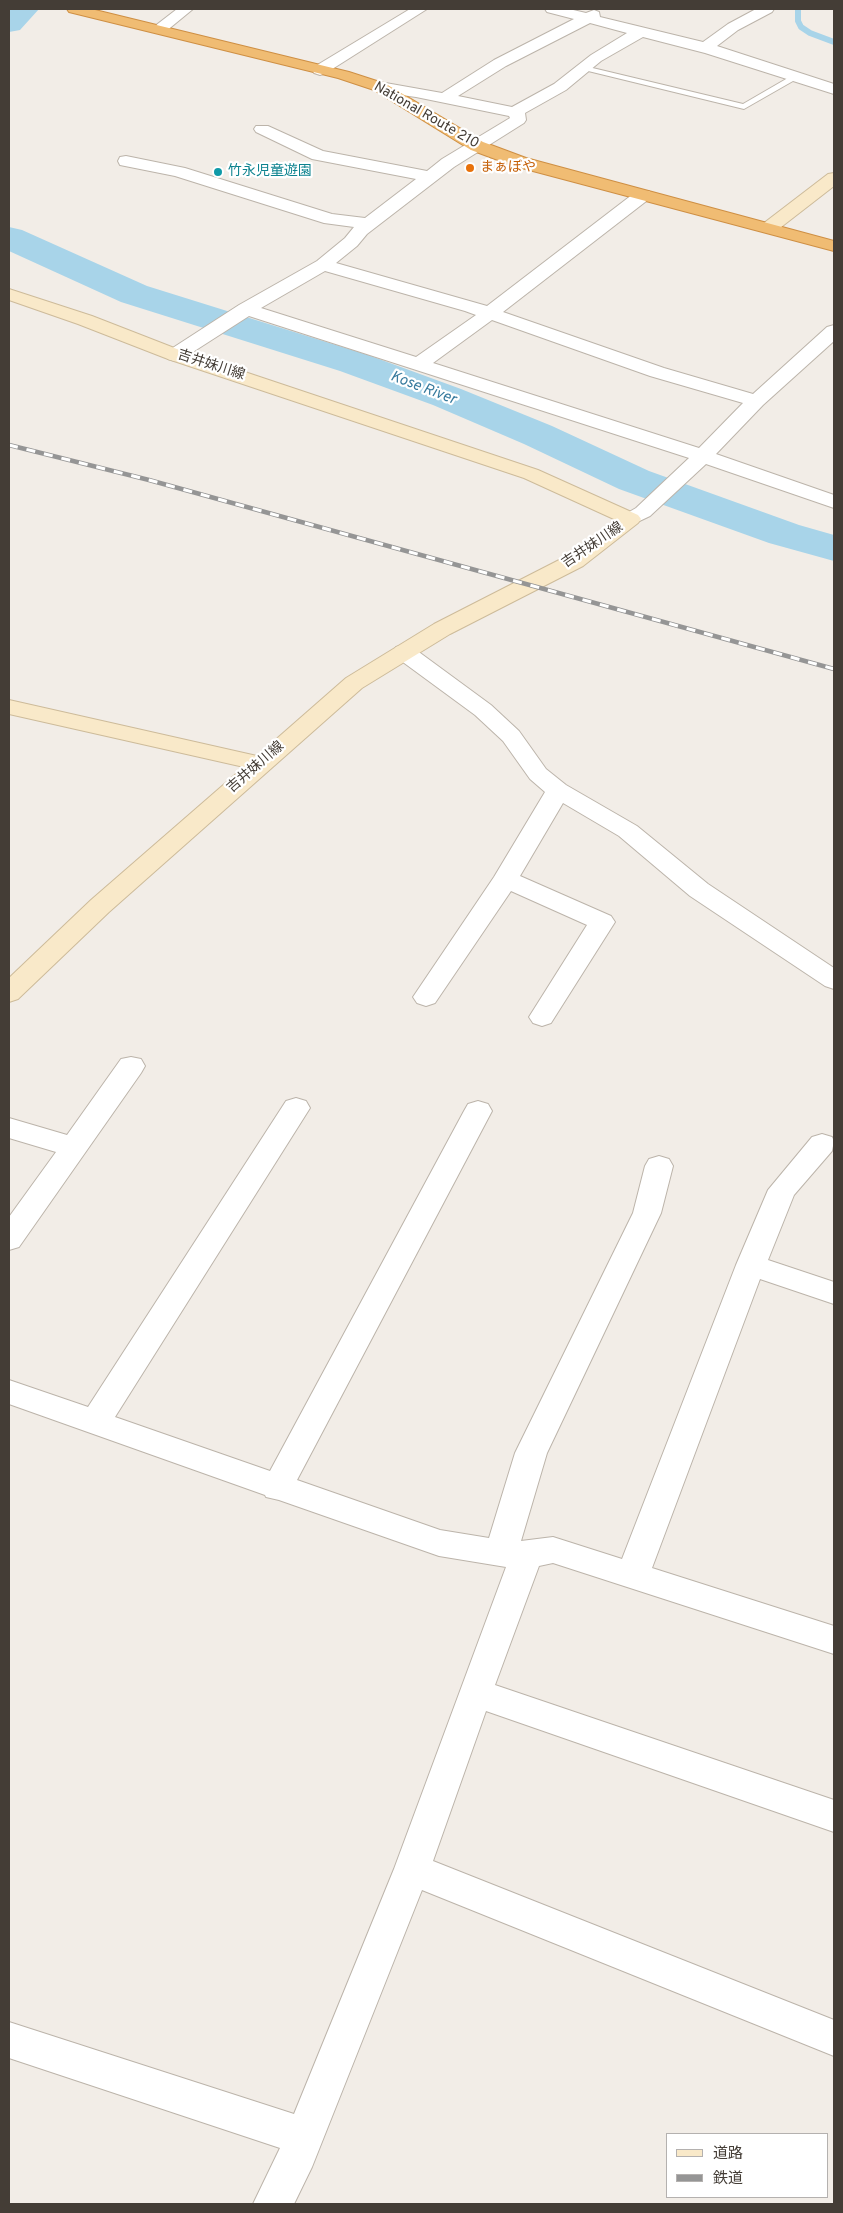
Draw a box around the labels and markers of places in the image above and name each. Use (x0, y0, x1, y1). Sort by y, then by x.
place label: まぁぼや (480, 160, 536, 176)
marker: まぁぼや (464, 162, 476, 174)
place label: 竹永児童遊園 (228, 164, 312, 180)
marker: 竹永児童遊園 (212, 166, 224, 178)

